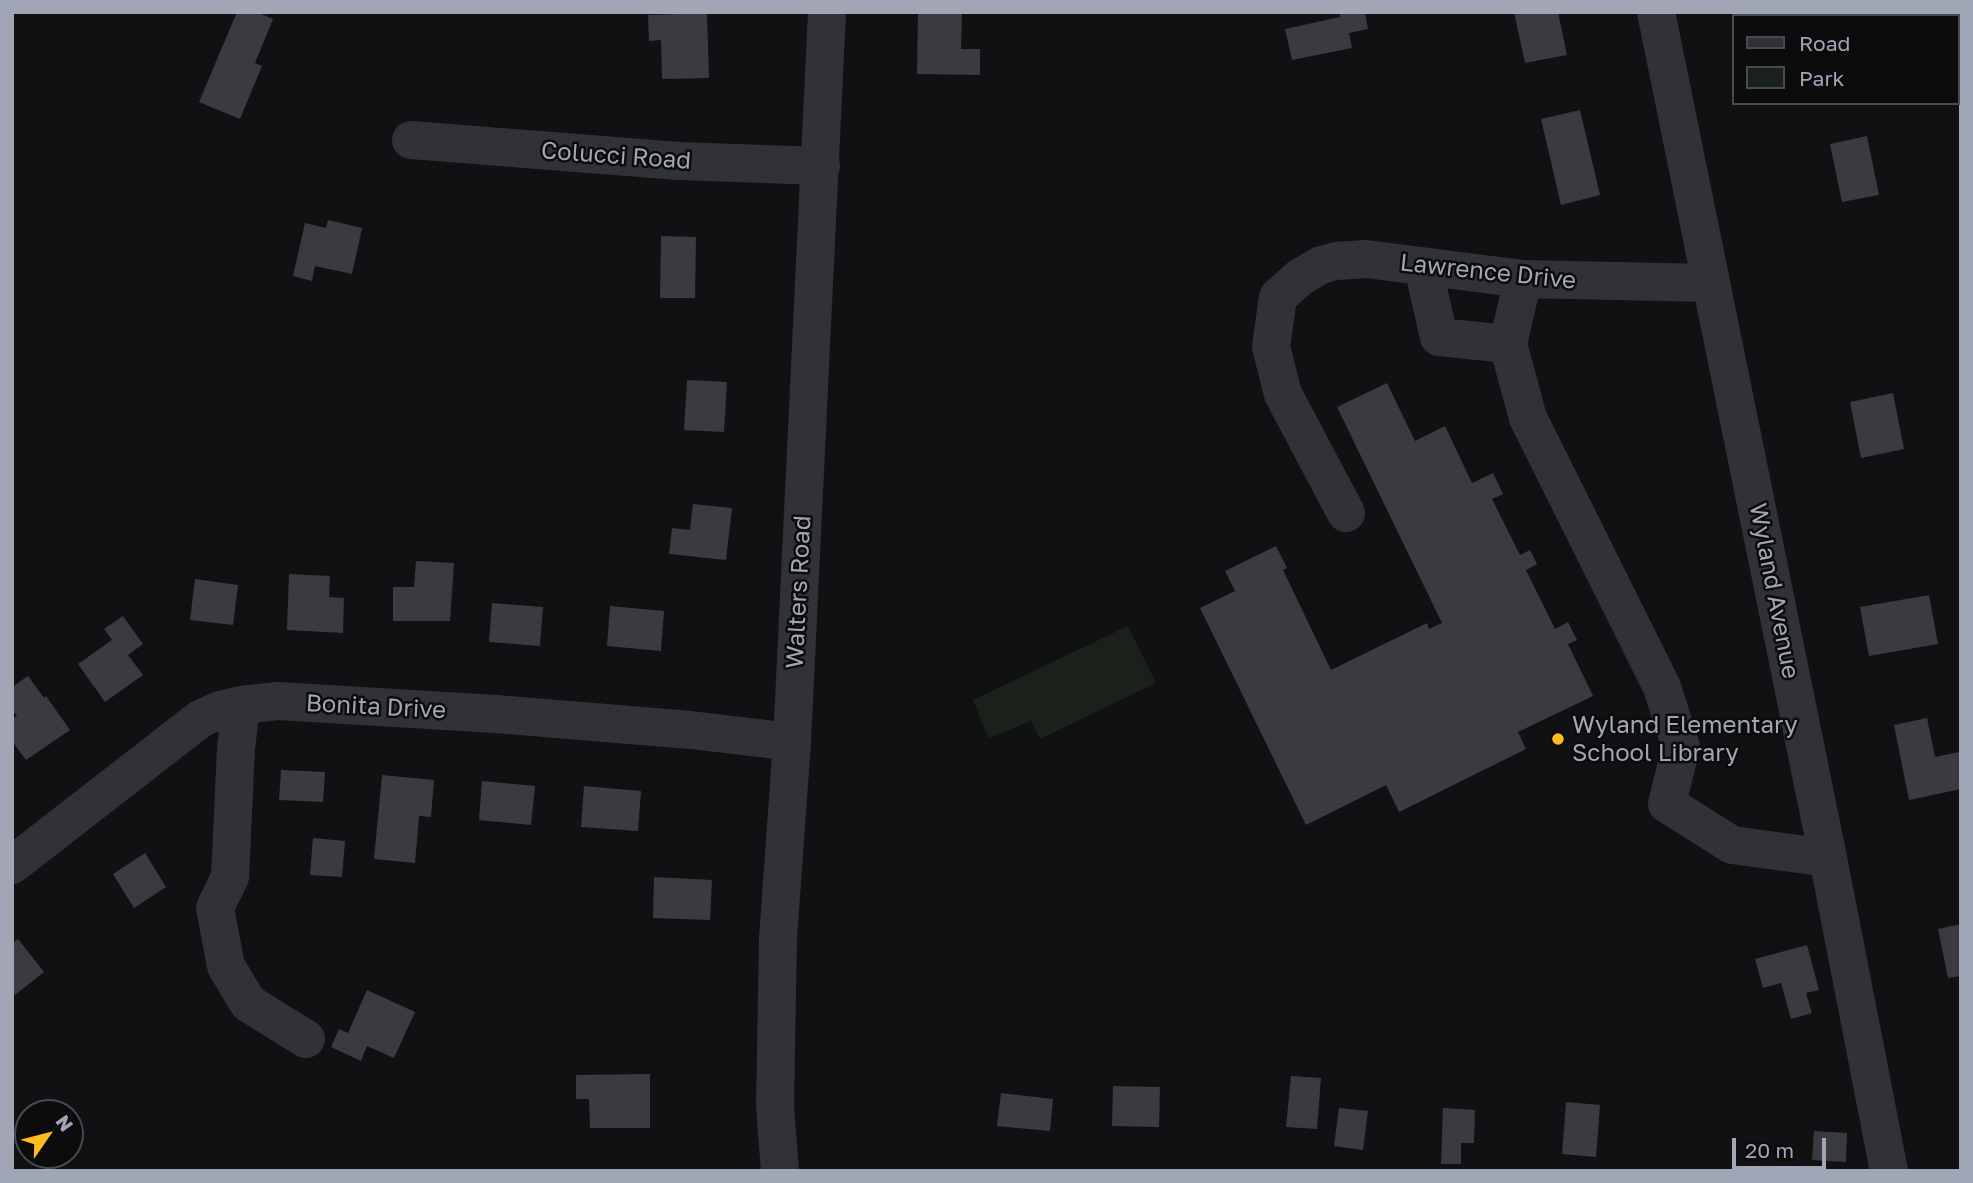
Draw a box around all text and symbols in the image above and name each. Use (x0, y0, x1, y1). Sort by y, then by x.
legend (1731, 14, 1959, 105)
text: Road (1799, 30, 1850, 56)
text: Park (1799, 65, 1844, 91)
street label: Colucci Road (540, 136, 692, 176)
street label: Lawrence Drive (1399, 248, 1577, 296)
street label: Wyland Avenue (1743, 501, 1805, 681)
street label: Walters Road (781, 515, 817, 669)
street label: Bonita Drive (305, 689, 447, 725)
place label: Wyland Elementary School Library (1572, 711, 1798, 767)
marker: Wyland Elementary School Library (1550, 731, 1566, 747)
north arrow (14, 1099, 84, 1169)
text: N (51, 1110, 79, 1135)
scale bar (1735, 1124, 1829, 1168)
text: 20 m (1745, 1137, 1794, 1163)

